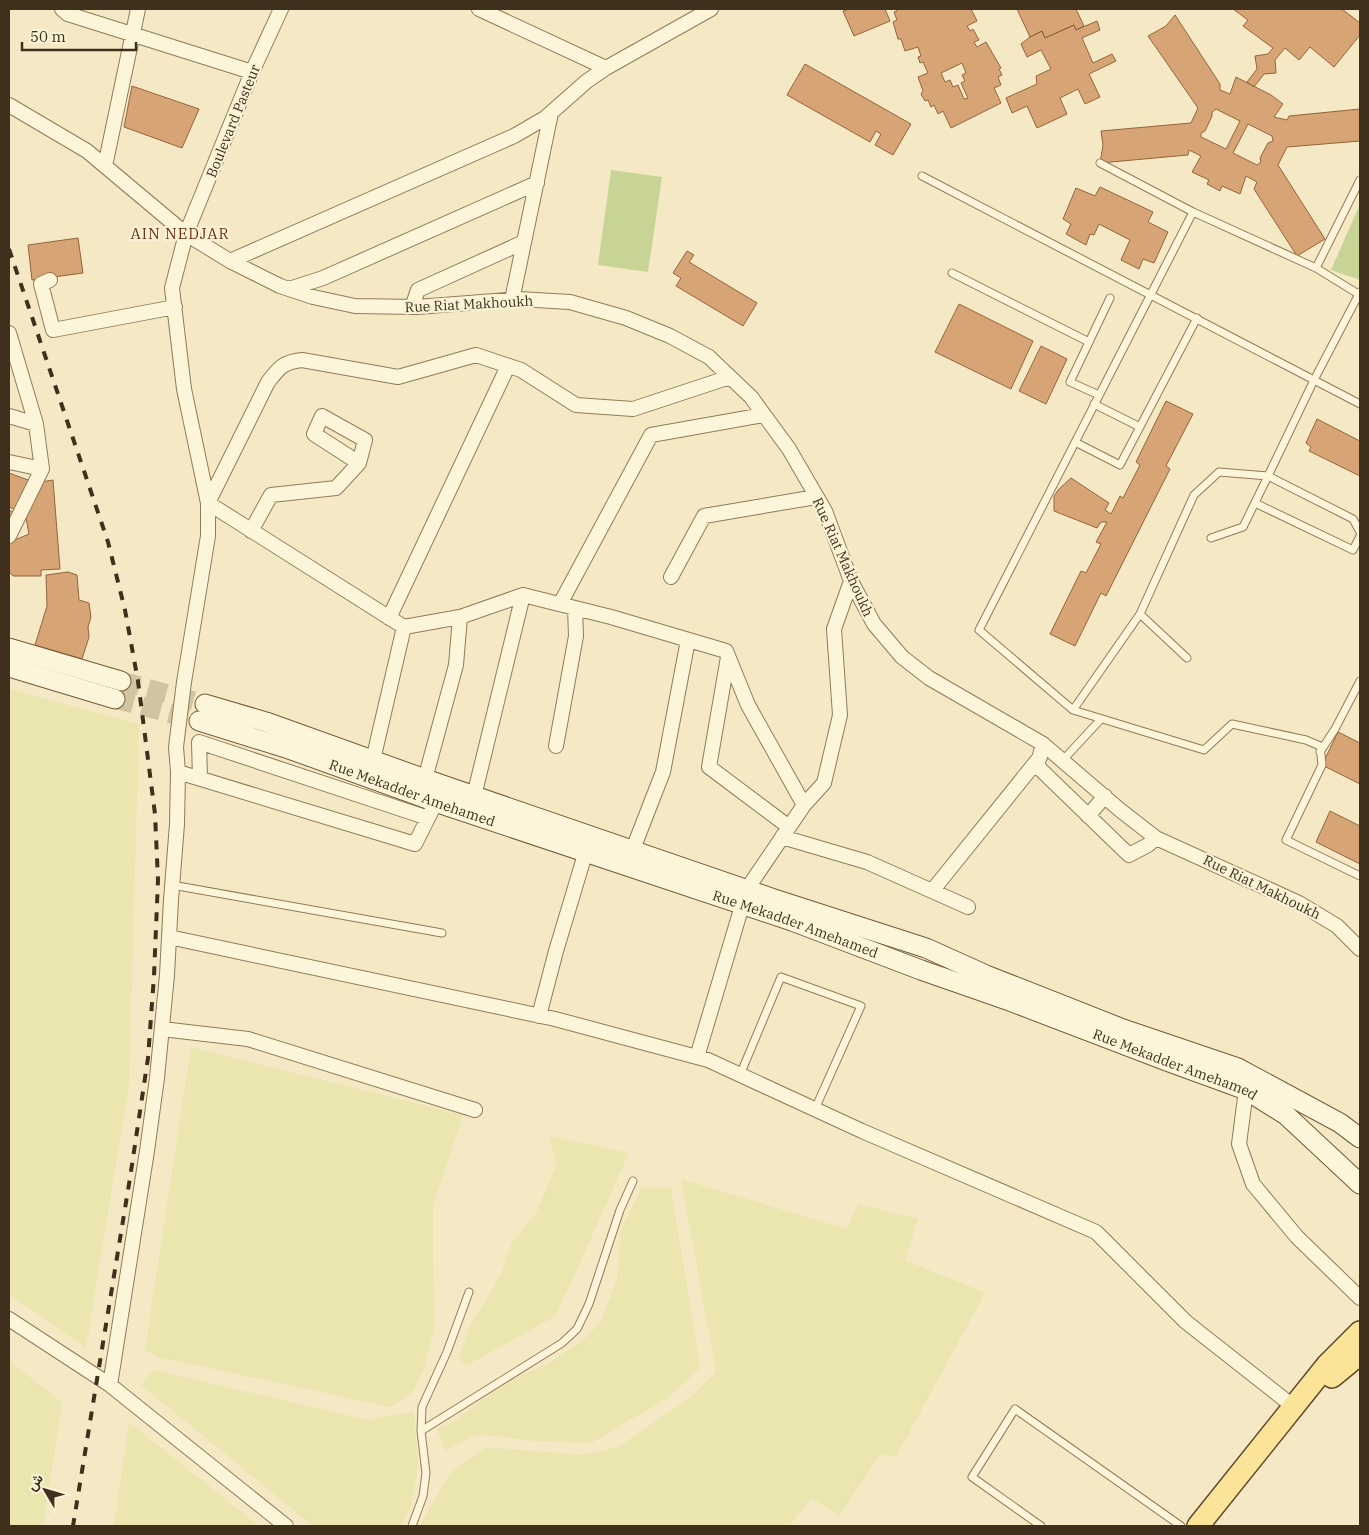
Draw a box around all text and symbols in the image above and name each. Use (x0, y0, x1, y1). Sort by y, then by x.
scale bar (22, 20, 136, 52)
text: 50 m (30, 27, 66, 46)
street label: Boulevard Pasteur (202, 61, 264, 180)
district label: AIN NEDJAR (130, 224, 230, 243)
street label: Rue Riat Makhoukh (404, 292, 534, 316)
street label: Rue Riat Makhoukh (809, 495, 877, 620)
street label: Rue Mekadder Amehamed (327, 755, 498, 831)
street label: Rue Riat Makhoukh (1200, 851, 1324, 923)
street label: Rue Mekadder Amehamed (710, 886, 881, 962)
street label: Rue Mekadder Amehamed (1090, 1025, 1261, 1104)
north arrow (20, 1465, 70, 1515)
text: ش (22, 1470, 47, 1494)

